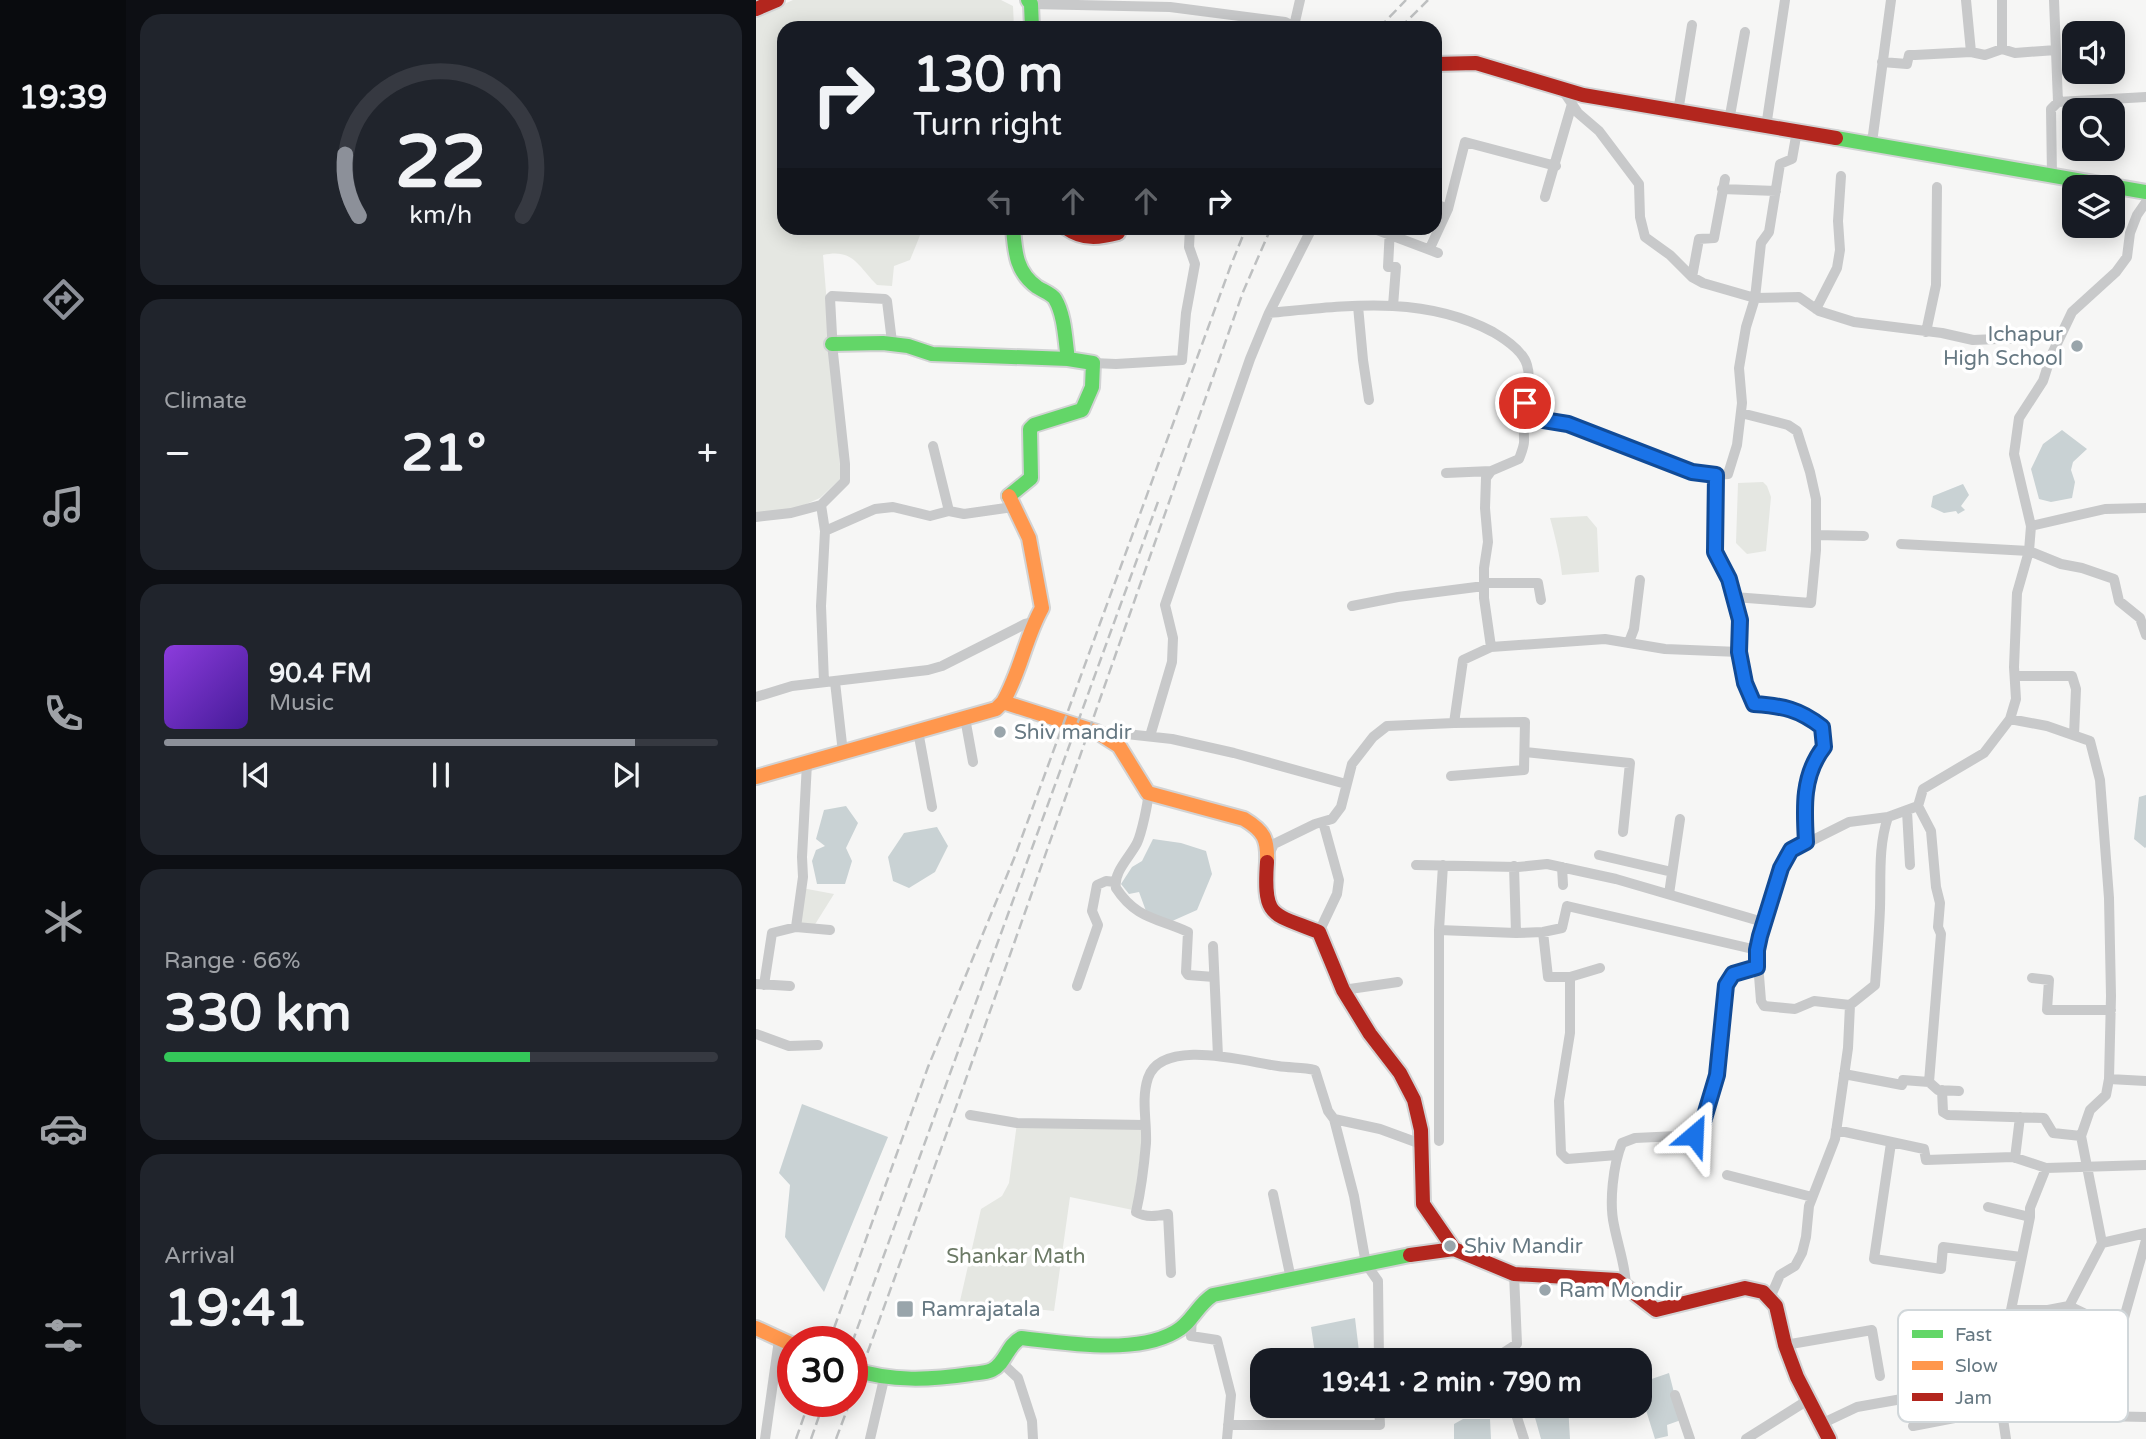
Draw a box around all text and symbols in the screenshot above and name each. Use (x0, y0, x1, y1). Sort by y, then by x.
map controls (2062, 21, 2125, 238)
button: sound (2062, 21, 2125, 84)
text: 130 m (913, 46, 1063, 105)
icon: right (798, 49, 889, 140)
text: 19:39 (19, 79, 107, 117)
button: search (2062, 98, 2125, 161)
text: Turn right (913, 106, 1062, 144)
text: 22 (395, 119, 487, 207)
button: layers (2062, 175, 2125, 238)
icon: left (981, 182, 1019, 220)
icon: ahead (1054, 182, 1092, 220)
icon: ahead (1127, 182, 1165, 220)
icon: right (1200, 182, 1238, 220)
text: km/h (410, 199, 472, 229)
icon: directions (39, 275, 88, 324)
place label: Ichapur High School (1943, 322, 2063, 371)
marker: Ichapur High School (2069, 338, 2085, 354)
pin (1495, 373, 1555, 433)
icon: arrive (1506, 384, 1544, 422)
text: Climate (164, 387, 247, 415)
text: 21° (401, 422, 486, 485)
text: − (164, 431, 191, 477)
text: + (697, 431, 718, 477)
icon: music (39, 482, 88, 531)
text: 90.4 FM (269, 658, 372, 689)
icon: phone (39, 689, 88, 738)
text: Music (269, 689, 334, 717)
place label: Shiv mandir (1014, 720, 1132, 745)
marker: Shiv mandir (992, 724, 1008, 740)
icon: previous (237, 756, 275, 794)
icon: pause (422, 756, 460, 794)
icon: next (607, 756, 645, 794)
icon: climate (39, 897, 88, 946)
text: Range · 66% (164, 947, 300, 975)
text: 330 km (164, 982, 352, 1045)
position arrow (1657, 1098, 1731, 1172)
icon: car (39, 1104, 88, 1153)
place label: Shiv Mandir (1464, 1234, 1583, 1259)
marker: Shiv Mandir (1442, 1238, 1458, 1254)
text: Arrival (164, 1242, 235, 1270)
park label: Shankar Math (946, 1244, 1086, 1269)
text: 19:41 (164, 1277, 308, 1340)
place label: Ram Mondir (1559, 1278, 1683, 1303)
marker: Ram Mondir (1537, 1282, 1553, 1298)
place label: Ramrajatala (921, 1297, 1041, 1322)
marker: Ramrajatala (895, 1299, 915, 1319)
legend (1898, 1310, 2128, 1422)
icon: filters (39, 1311, 88, 1360)
text: Fast (1955, 1324, 1992, 1346)
speed limit sign: 30 (777, 1326, 868, 1417)
text: Slow (1955, 1355, 1998, 1377)
text: 19:41 · 2 min · 790 m (1320, 1367, 1582, 1398)
text: Jam (1955, 1387, 1992, 1409)

